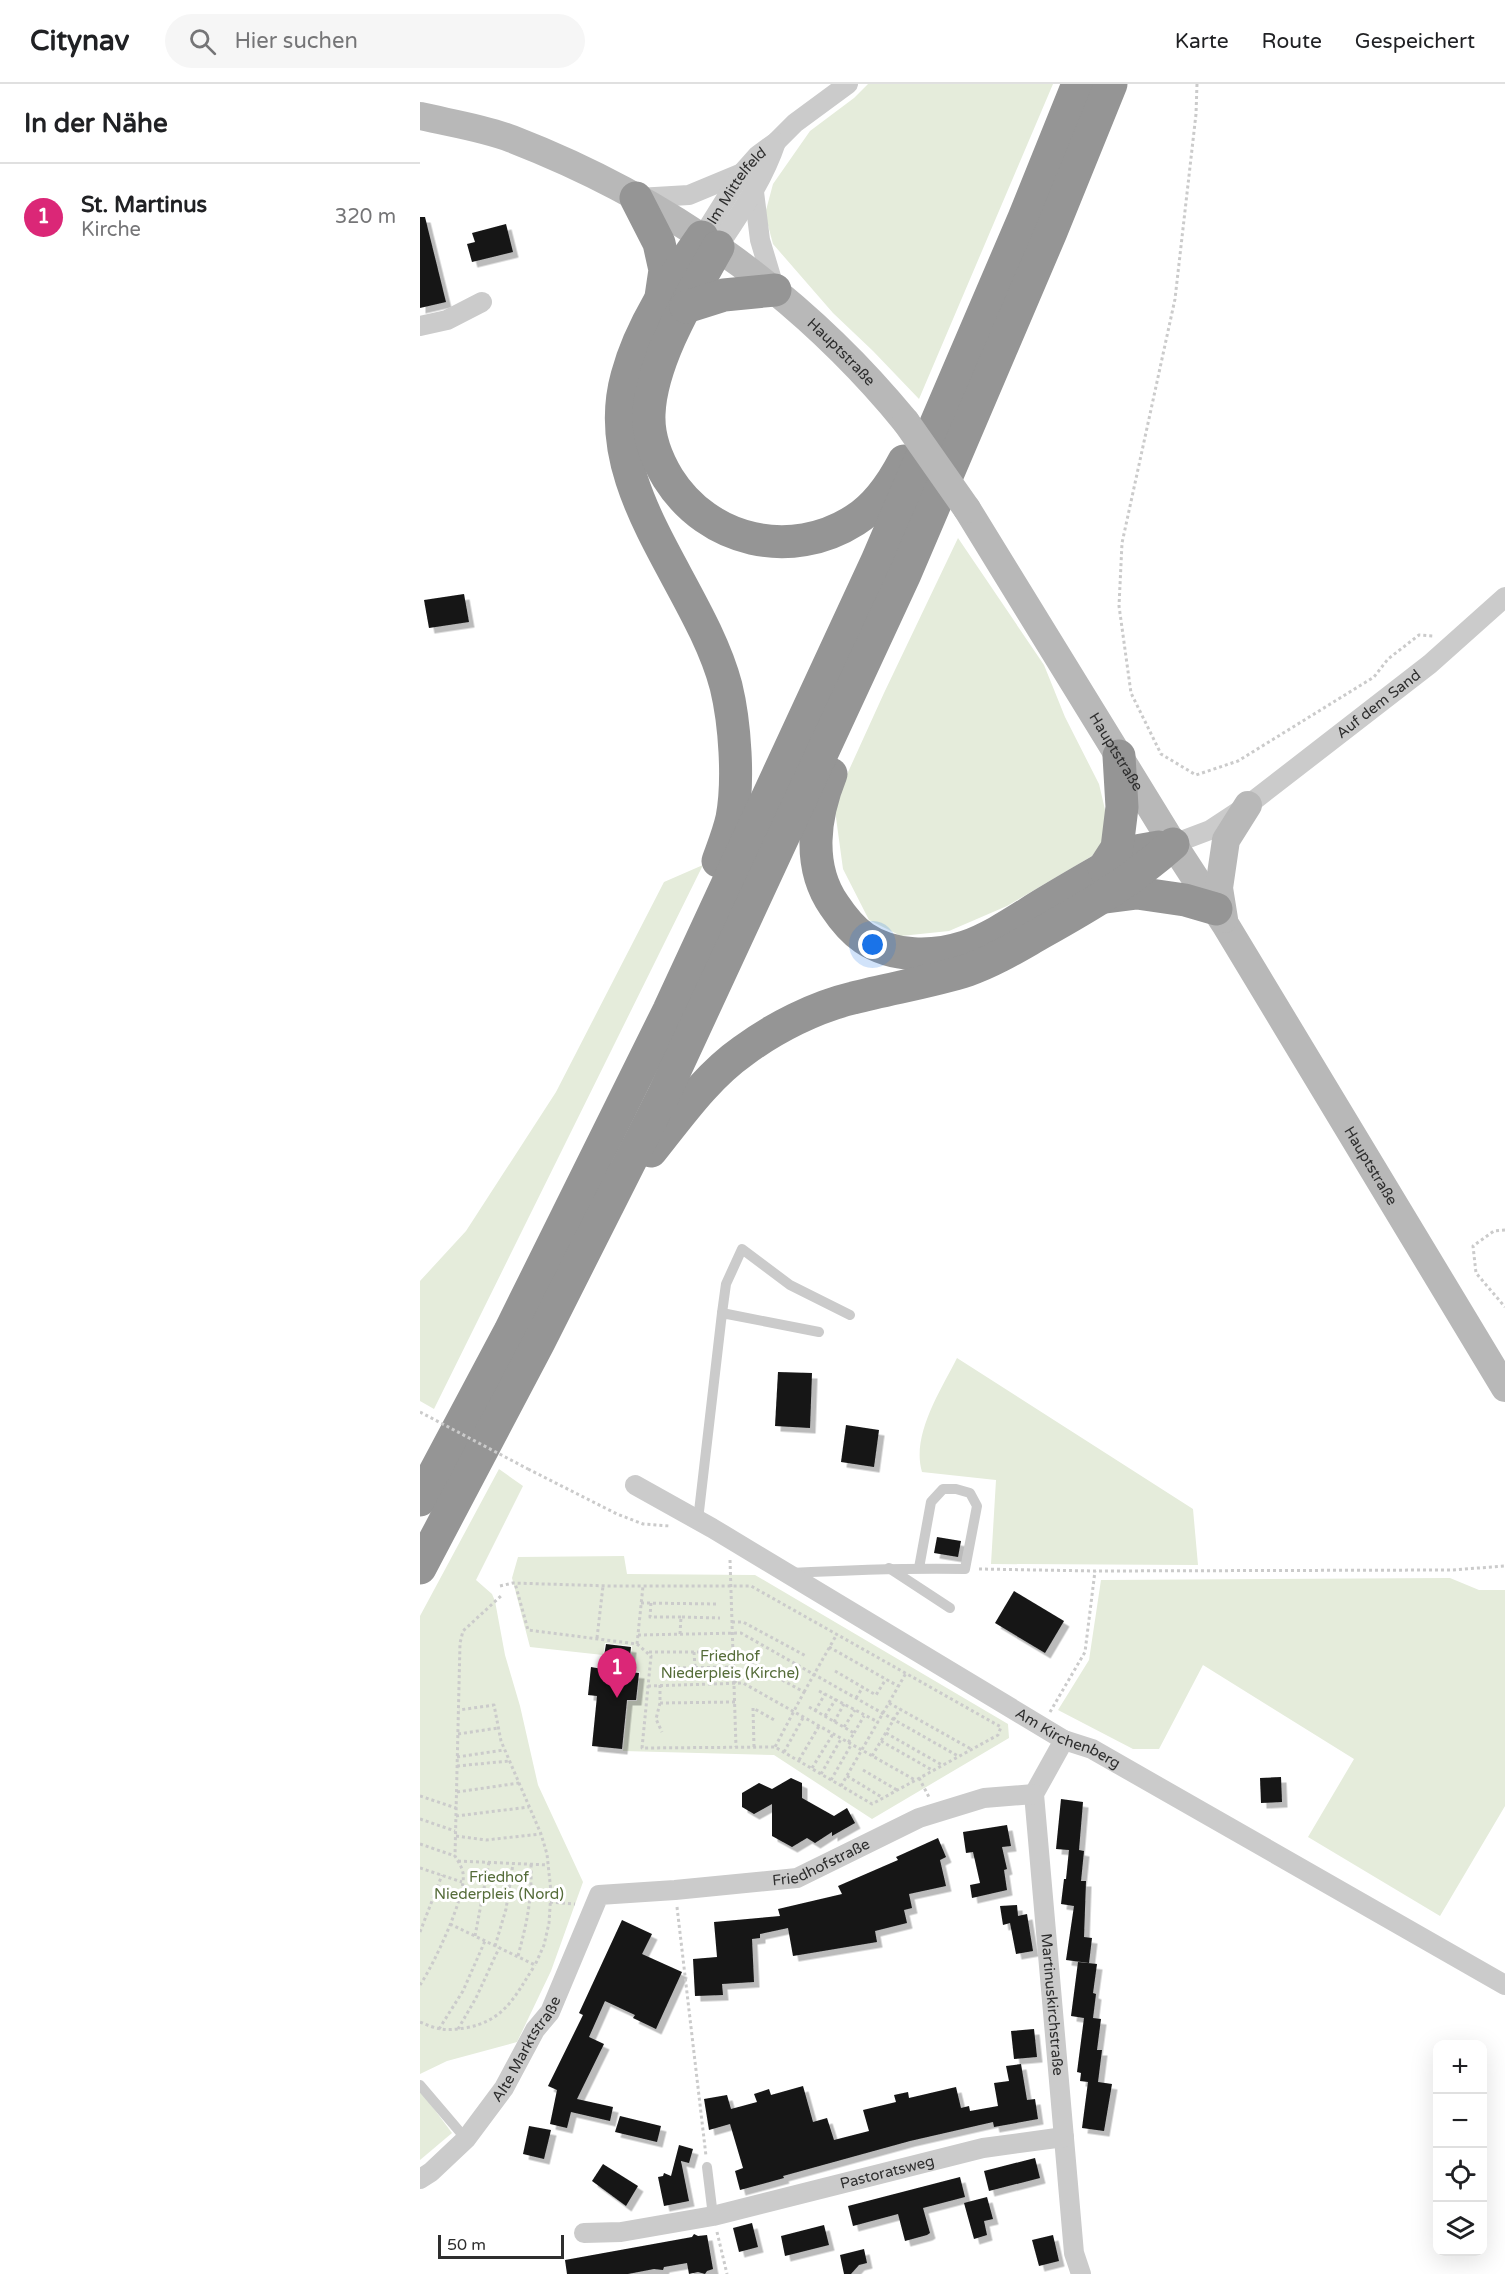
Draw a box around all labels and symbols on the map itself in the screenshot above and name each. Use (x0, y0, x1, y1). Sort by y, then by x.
street label: Im Mittelfeld (703, 143, 770, 228)
street label: Hauptstraße (804, 314, 879, 389)
street label: Auf dem Sand (1333, 666, 1424, 742)
street label: Hauptstraße (1085, 709, 1147, 794)
your location (858, 930, 887, 959)
street label: Hauptstraße (1340, 1123, 1401, 1208)
park label: Friedhof Niederpleis (Kirche) (661, 1647, 799, 1682)
pin: 1 (598, 1648, 636, 1698)
street label: Am Kirchenberg (1012, 1704, 1124, 1772)
street label: Friedhofstraße (771, 1835, 873, 1889)
park label: Friedhof Niederpleis (Nord) (434, 1868, 564, 1903)
street label: Martinuskirchstraße (1037, 1932, 1068, 2076)
street label: Alte Marktstraße (488, 1994, 565, 2105)
street label: Pastoratsweg (838, 2152, 936, 2193)
scale bar (438, 2232, 564, 2260)

